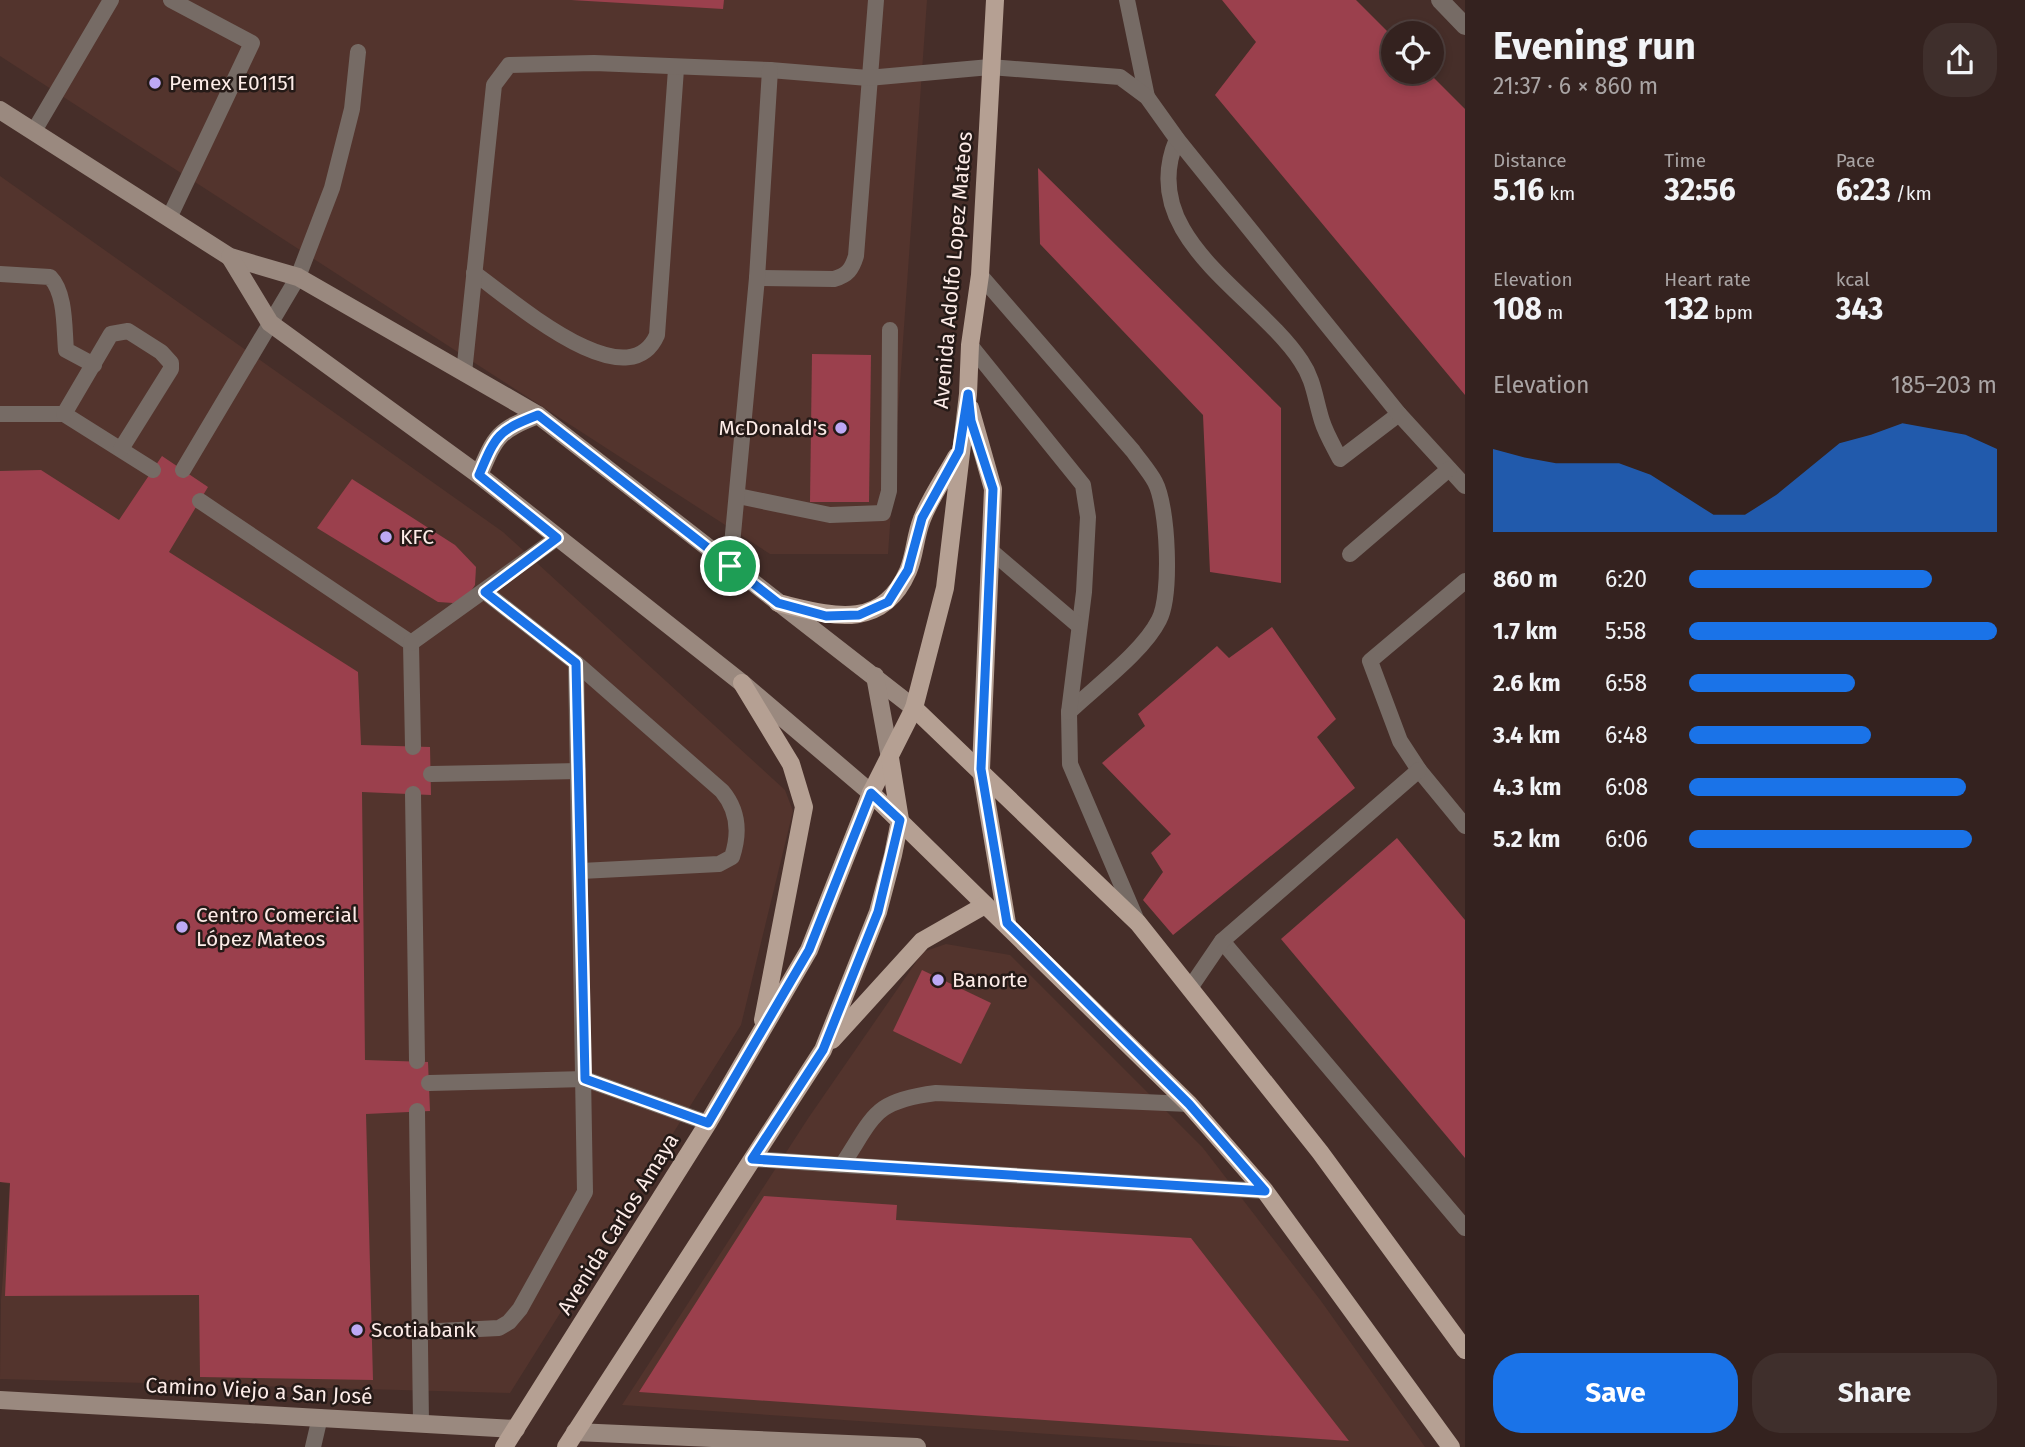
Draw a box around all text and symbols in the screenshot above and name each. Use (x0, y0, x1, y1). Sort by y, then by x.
map controls (1381, 21, 1444, 84)
button: locate (1381, 21, 1444, 84)
text: Evening run (1493, 23, 1696, 69)
button: share (1923, 23, 1997, 97)
place label: Pemex E01151 (169, 70, 296, 96)
text: 21:37 · 6 × 860 m (1493, 72, 1658, 100)
marker: Pemex E01151 (147, 75, 163, 91)
street label: Avenida Adolfo Lopez Mateos (928, 130, 978, 410)
text: Distance (1493, 149, 1567, 172)
text: Time (1664, 149, 1706, 172)
text: Pace (1836, 149, 1875, 172)
text: 5.16 (1493, 172, 1544, 208)
text: 32:56 (1664, 172, 1736, 208)
text: 6:23 (1836, 172, 1891, 208)
text: km (1544, 182, 1575, 205)
text: /km (1891, 182, 1932, 205)
text: Elevation (1493, 268, 1573, 291)
text: Heart rate (1664, 268, 1751, 291)
text: kcal (1836, 268, 1870, 291)
text: 108 (1493, 291, 1542, 327)
text: 132 (1664, 291, 1709, 327)
text: 343 (1836, 291, 1883, 327)
text: m (1542, 301, 1563, 324)
text: bpm (1709, 301, 1753, 324)
text: Elevation (1493, 371, 1589, 399)
text: 185–203 m (1891, 371, 1997, 399)
place label: McDonald's (719, 415, 827, 441)
marker: McDonald's (833, 420, 849, 436)
place label: KFC (400, 524, 434, 550)
marker: KFC (378, 529, 394, 545)
pin (700, 536, 760, 596)
icon: arrive (711, 547, 749, 585)
text: 860 m (1493, 565, 1558, 593)
text: 6:20 (1605, 565, 1647, 593)
text: 1.7 km (1493, 617, 1558, 645)
text: 5:58 (1605, 617, 1646, 645)
text: 2.6 km (1493, 669, 1561, 697)
text: 6:58 (1605, 669, 1647, 697)
text: 3.4 km (1493, 721, 1561, 749)
text: 6:48 (1605, 721, 1648, 749)
text: 4.3 km (1493, 773, 1561, 801)
text: 6:08 (1605, 773, 1648, 801)
text: 5.2 km (1493, 825, 1560, 853)
text: 6:06 (1605, 825, 1648, 853)
place label: Centro Comercial López Mateos (196, 902, 358, 952)
marker: Centro Comercial López Mateos (174, 919, 190, 935)
place label: Banorte (952, 967, 1028, 993)
marker: Banorte (930, 972, 946, 988)
street label: Avenida Carlos Amaya (552, 1129, 684, 1319)
place label: Scotiabank (371, 1317, 476, 1343)
marker: Scotiabank (349, 1322, 365, 1338)
button: Save (1493, 1353, 1738, 1433)
button: Share (1752, 1353, 1997, 1433)
street label: Camino Viejo a San José (145, 1372, 373, 1410)

